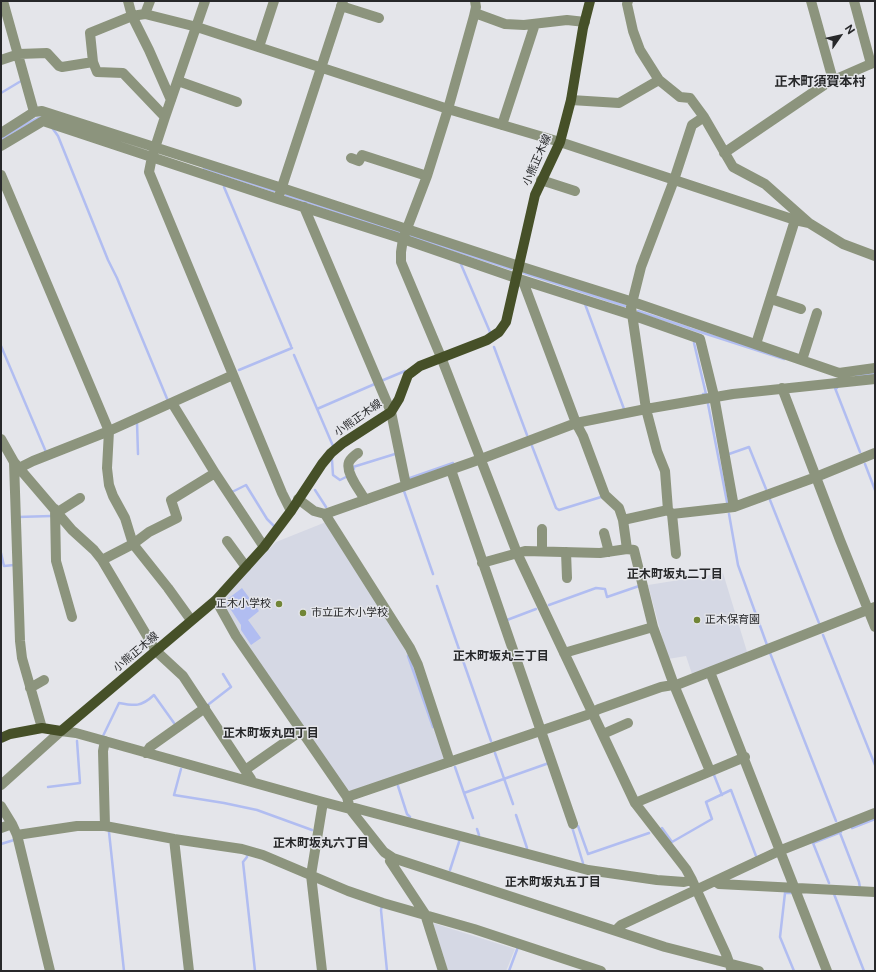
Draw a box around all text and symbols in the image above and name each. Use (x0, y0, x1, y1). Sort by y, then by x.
north arrow (820, 16, 860, 56)
text: N (843, 22, 857, 36)
district label: 正木町須賀本村 (775, 74, 865, 90)
street label: 小熊正木線 (520, 132, 554, 188)
street label: 小熊正木線 (332, 397, 384, 439)
district label: 正木町坂丸二丁目 (627, 567, 723, 581)
place label: 正木小学校 (216, 597, 271, 611)
marker: 正木小学校 (274, 599, 284, 609)
place label: 市立正木小学校 (311, 606, 388, 620)
marker: 市立正木小学校 (298, 608, 308, 618)
place label: 正木保育園 (705, 613, 760, 627)
marker: 正木保育園 (692, 615, 702, 625)
street label: 小熊正木線 (111, 629, 161, 675)
district label: 正木町坂丸三丁目 (453, 649, 549, 663)
district label: 正木町坂丸四丁目 (223, 726, 319, 740)
district label: 正木町坂丸六丁目 (273, 836, 369, 850)
district label: 正木町坂丸五丁目 (505, 875, 601, 889)

